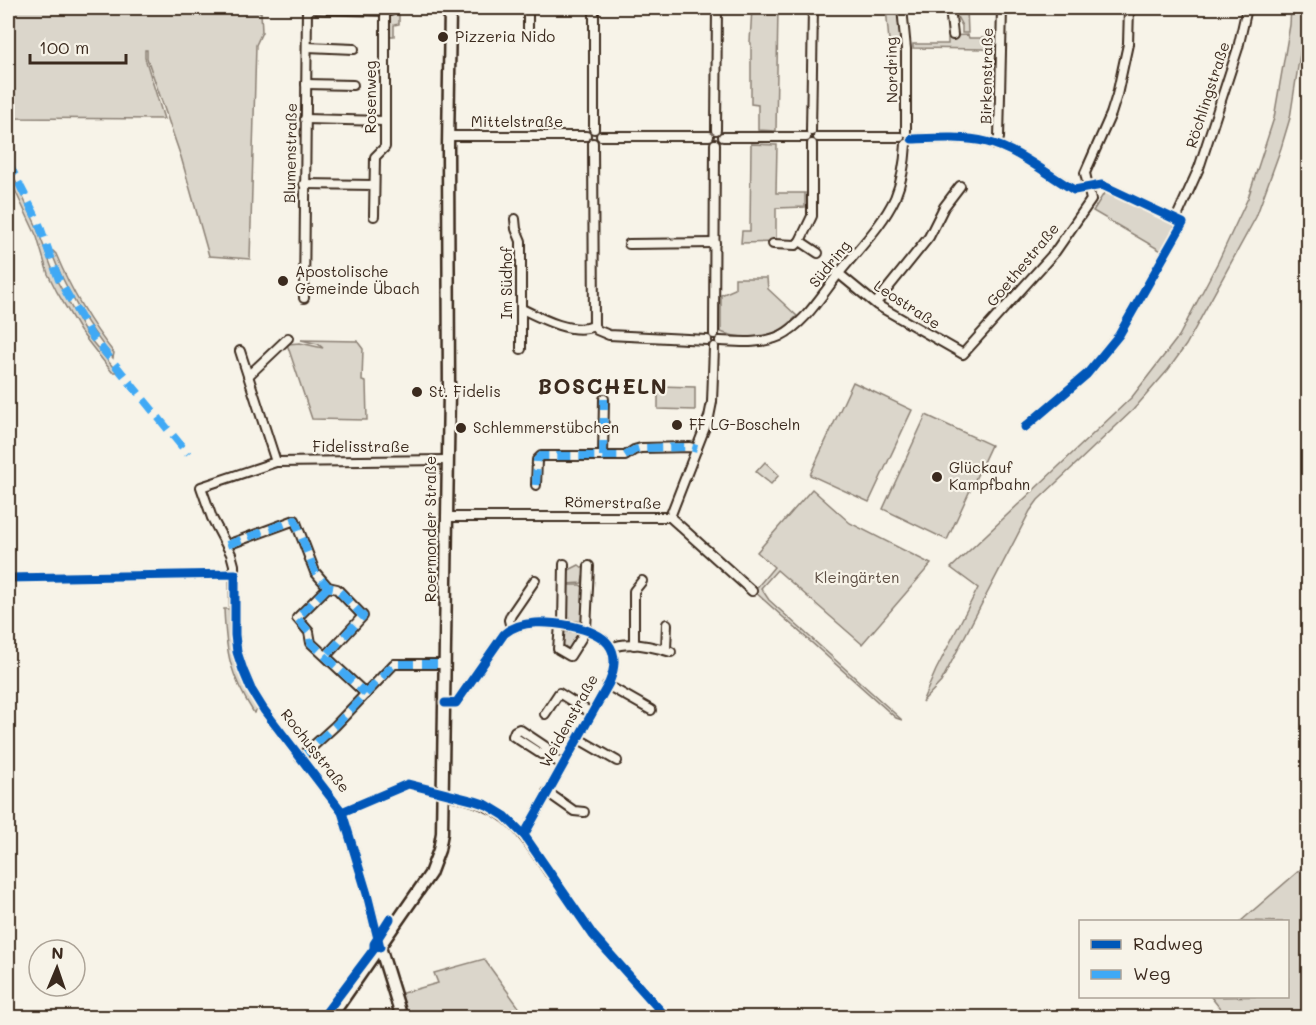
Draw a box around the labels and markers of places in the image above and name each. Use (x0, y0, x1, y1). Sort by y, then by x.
place label: Pizzeria Nido (455, 26, 555, 46)
marker: Pizzeria Nido (436, 30, 450, 44)
place label: Apostolische Gemeinde Übach (295, 261, 419, 298)
marker: Apostolische Gemeinde Übach (276, 274, 290, 288)
place label: St. Fidelis (429, 381, 501, 401)
marker: St. Fidelis (410, 385, 424, 399)
place label: FF LG-Boscheln (689, 414, 800, 434)
place label: Schlemmerstübchen (473, 417, 619, 437)
marker: FF LG-Boscheln (670, 418, 684, 432)
marker: Schlemmerstübchen (454, 421, 468, 435)
place label: Glückauf Kampfbahn (949, 457, 1030, 494)
marker: Glückauf Kampfbahn (930, 470, 944, 484)

